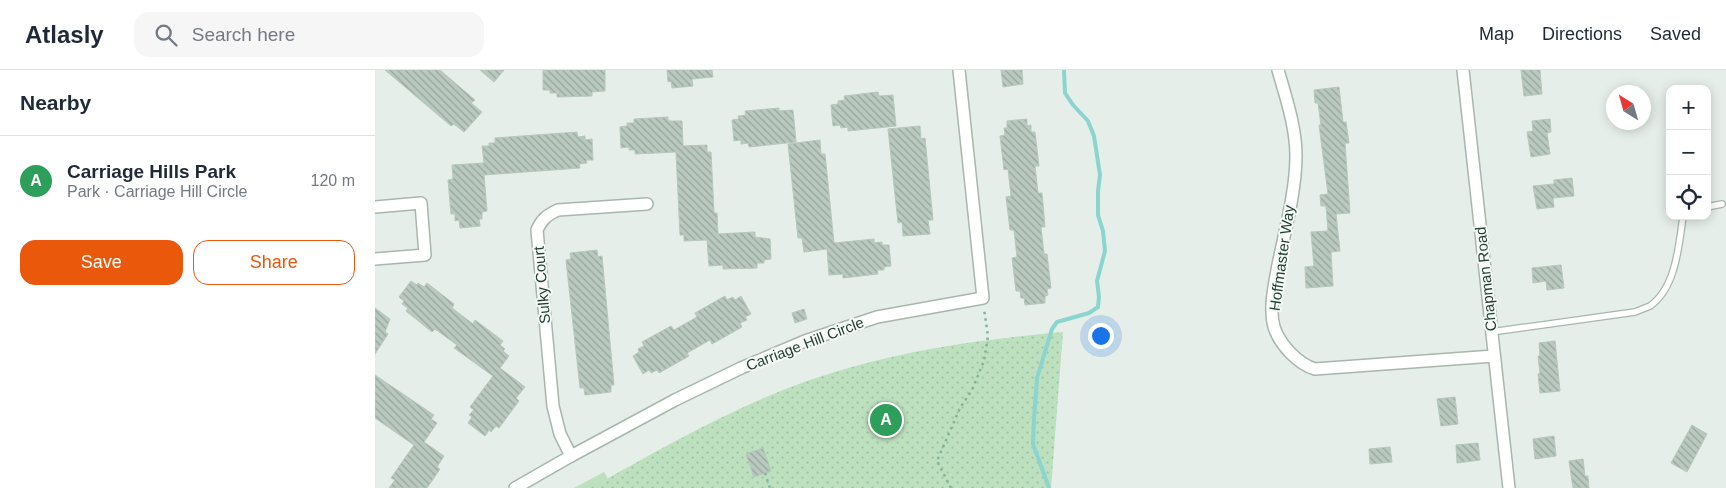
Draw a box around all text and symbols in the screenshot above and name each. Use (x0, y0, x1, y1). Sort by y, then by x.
search box (134, 12, 484, 57)
text: Atlasly (25, 21, 104, 48)
icon: search (152, 21, 180, 49)
text: Search here (192, 24, 295, 45)
text: Map (1479, 24, 1514, 44)
text: Directions (1542, 24, 1622, 44)
text: Saved (1650, 24, 1701, 44)
north arrow (1606, 85, 1651, 130)
map controls (1666, 85, 1711, 220)
button: + (1666, 85, 1711, 130)
text: Nearby (20, 91, 91, 114)
button: − (1666, 130, 1711, 175)
text: Carriage Hills Park (67, 161, 236, 182)
text: A (30, 172, 42, 189)
text: 120 m (311, 172, 355, 189)
button: locate (1666, 175, 1711, 220)
text: Park · Carriage Hill Circle (67, 183, 247, 200)
street label: Hoffmaster Way (1266, 203, 1297, 312)
street label: Chapman Road (1472, 226, 1499, 332)
button: Save (20, 240, 183, 285)
button: Share (193, 240, 355, 285)
street label: Sulky Court (530, 245, 553, 324)
street label: Carriage Hill Circle (743, 313, 866, 374)
your location (1088, 323, 1114, 349)
pin: A (870, 401, 902, 439)

